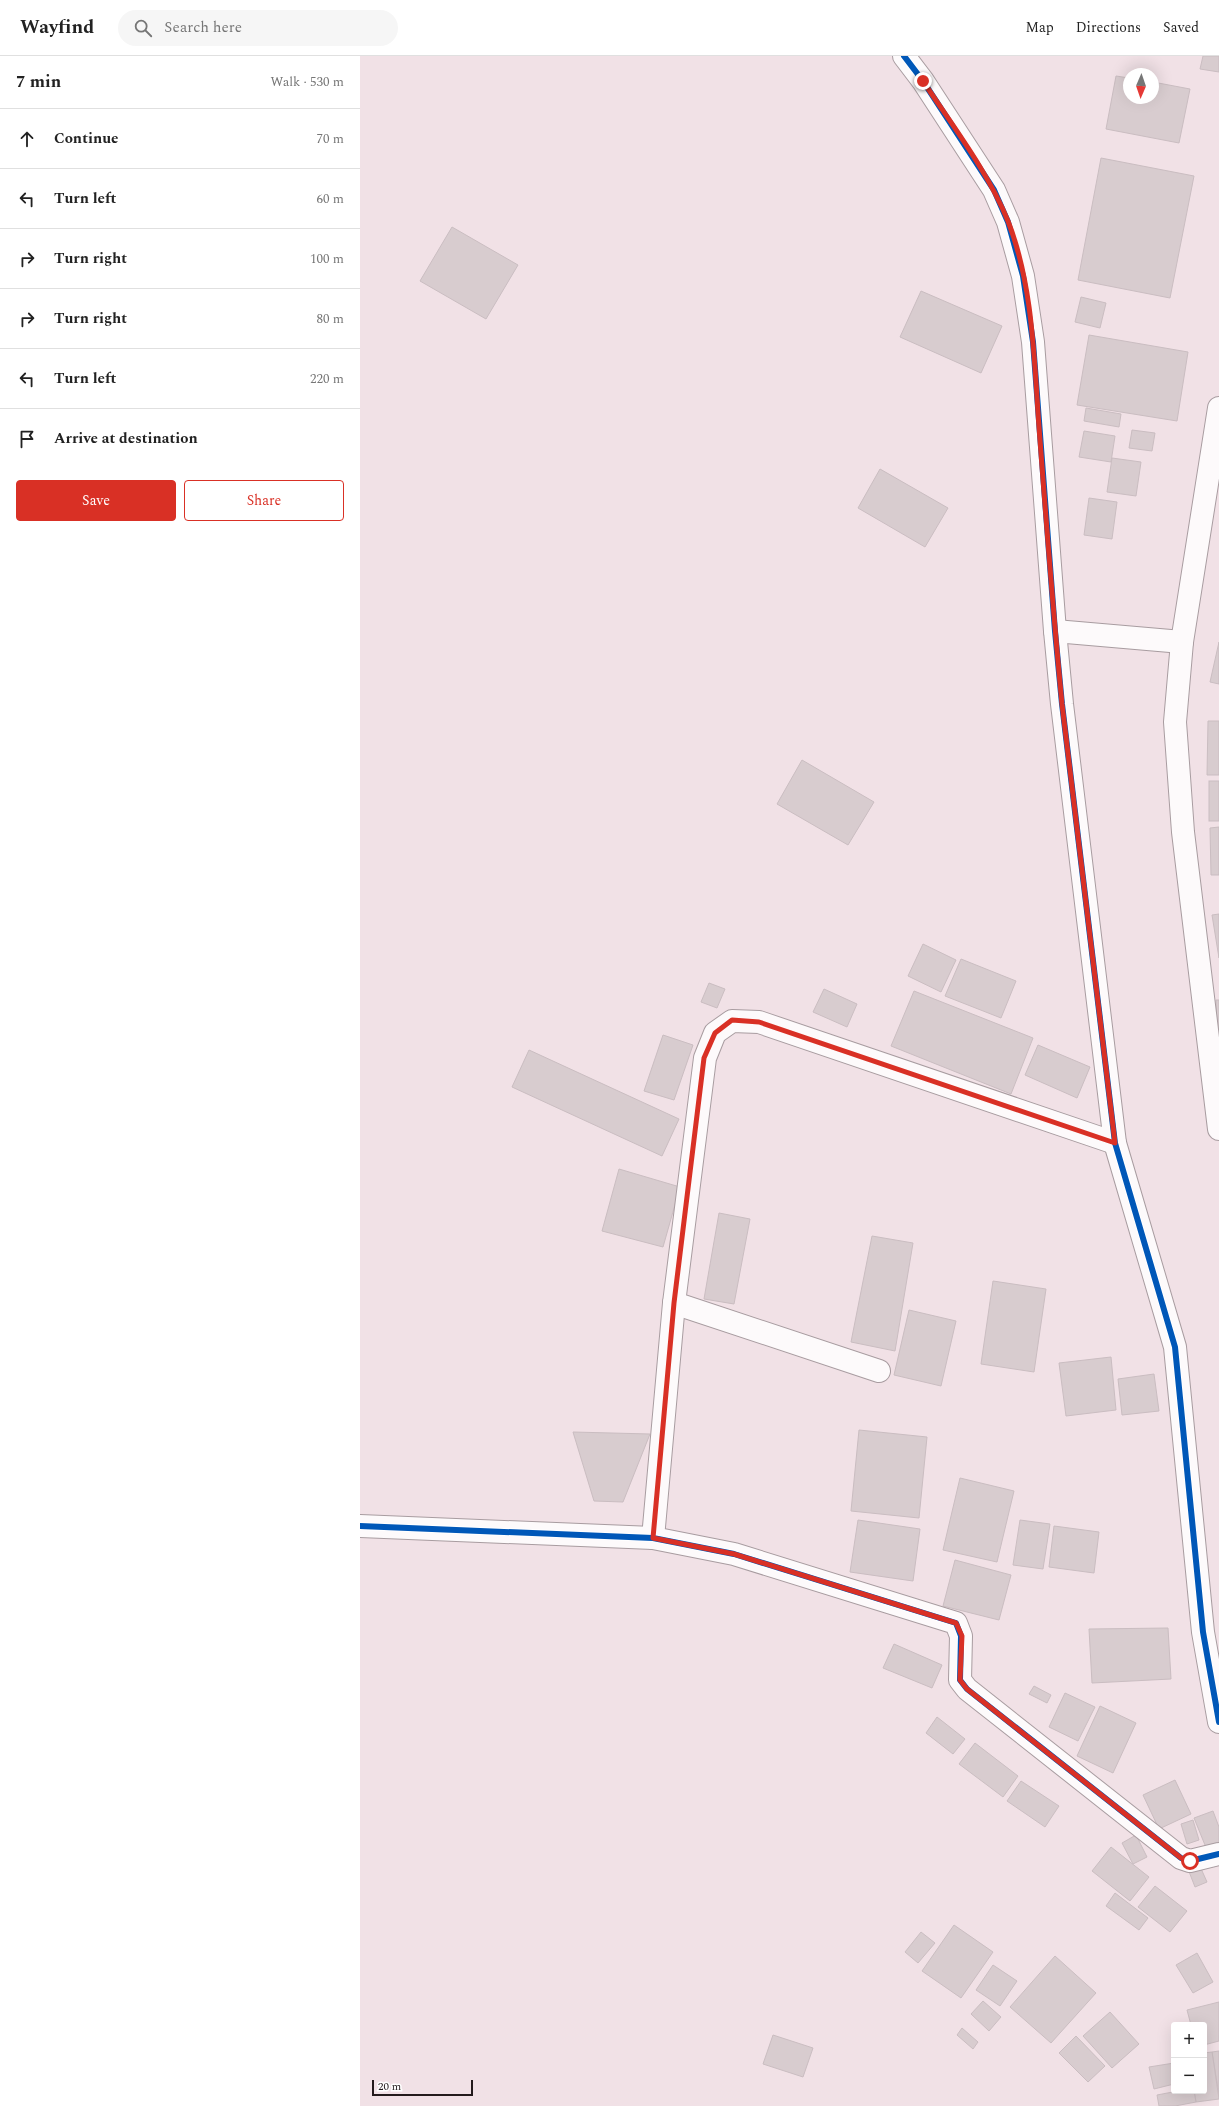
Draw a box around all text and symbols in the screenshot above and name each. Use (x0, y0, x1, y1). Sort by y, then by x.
search box (118, 10, 398, 46)
text: Wayfind (20, 13, 94, 42)
text: Search here (164, 16, 242, 39)
icon: search (132, 17, 154, 39)
text: Map (1026, 17, 1054, 38)
text: Directions (1076, 17, 1141, 38)
text: Saved (1163, 17, 1199, 38)
north arrow (1123, 68, 1159, 104)
text: 7 min (16, 69, 61, 95)
text: Walk · 530 m (270, 72, 344, 92)
route end (914, 72, 932, 90)
text: Continue (54, 127, 119, 150)
icon: ahead (16, 128, 38, 150)
text: 70 m (317, 129, 344, 149)
text: Turn left (54, 187, 116, 210)
icon: left (16, 188, 38, 210)
text: 60 m (317, 189, 344, 209)
text: Turn right (54, 247, 127, 270)
icon: right (16, 248, 38, 270)
text: 100 m (310, 249, 344, 269)
text: Turn right (54, 307, 127, 330)
icon: right (16, 308, 38, 330)
text: 80 m (317, 309, 344, 329)
text: Turn left (54, 367, 116, 390)
icon: left (16, 368, 38, 390)
text: 220 m (310, 369, 344, 389)
text: Arrive at destination (54, 427, 198, 450)
icon: arrive (16, 428, 38, 450)
button: Save (16, 480, 176, 521)
button: Share (184, 480, 344, 521)
route start (1181, 1852, 1199, 1870)
map controls (1171, 2022, 1207, 2094)
button: + (1171, 2022, 1207, 2058)
button: − (1171, 2058, 1207, 2094)
scale bar (372, 2078, 473, 2097)
text: 20 m (378, 2078, 401, 2095)

